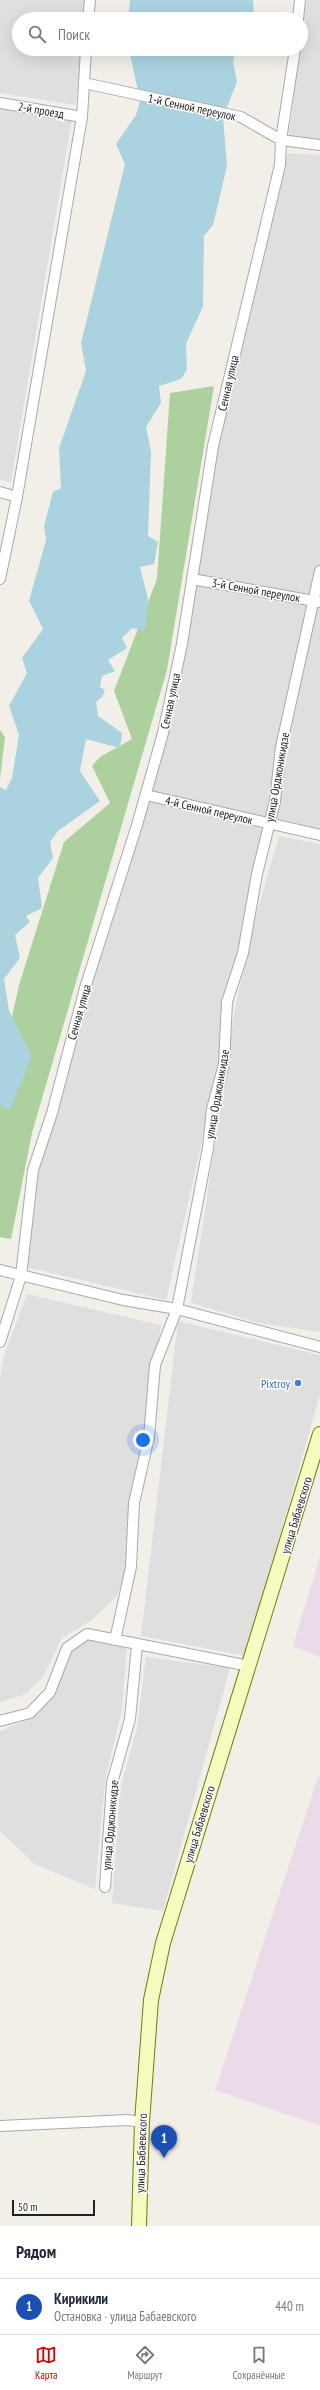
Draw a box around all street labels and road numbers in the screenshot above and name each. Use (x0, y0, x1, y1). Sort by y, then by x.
street label: 1-й Сенной переулок (147, 90, 238, 124)
street label: 2-й проезд (17, 99, 66, 122)
street label: Сенная улица (214, 353, 242, 412)
street label: 3-й Сенной переулок (211, 575, 302, 605)
street label: Сенная улица (157, 671, 183, 730)
street label: улица Орджоникидзе (262, 731, 292, 823)
street label: 4-й Сенной переулок (164, 793, 255, 827)
street label: Сенная улица (64, 982, 94, 1042)
street label: улица Орджоникидзе (202, 1048, 232, 1140)
street label: улица Бабаевского (277, 1475, 315, 1555)
street label: улица Орджоникидзе (99, 1779, 121, 1871)
street label: улица Бабаевского (180, 1784, 218, 1864)
street label: улица Бабаевского (132, 2113, 150, 2193)

